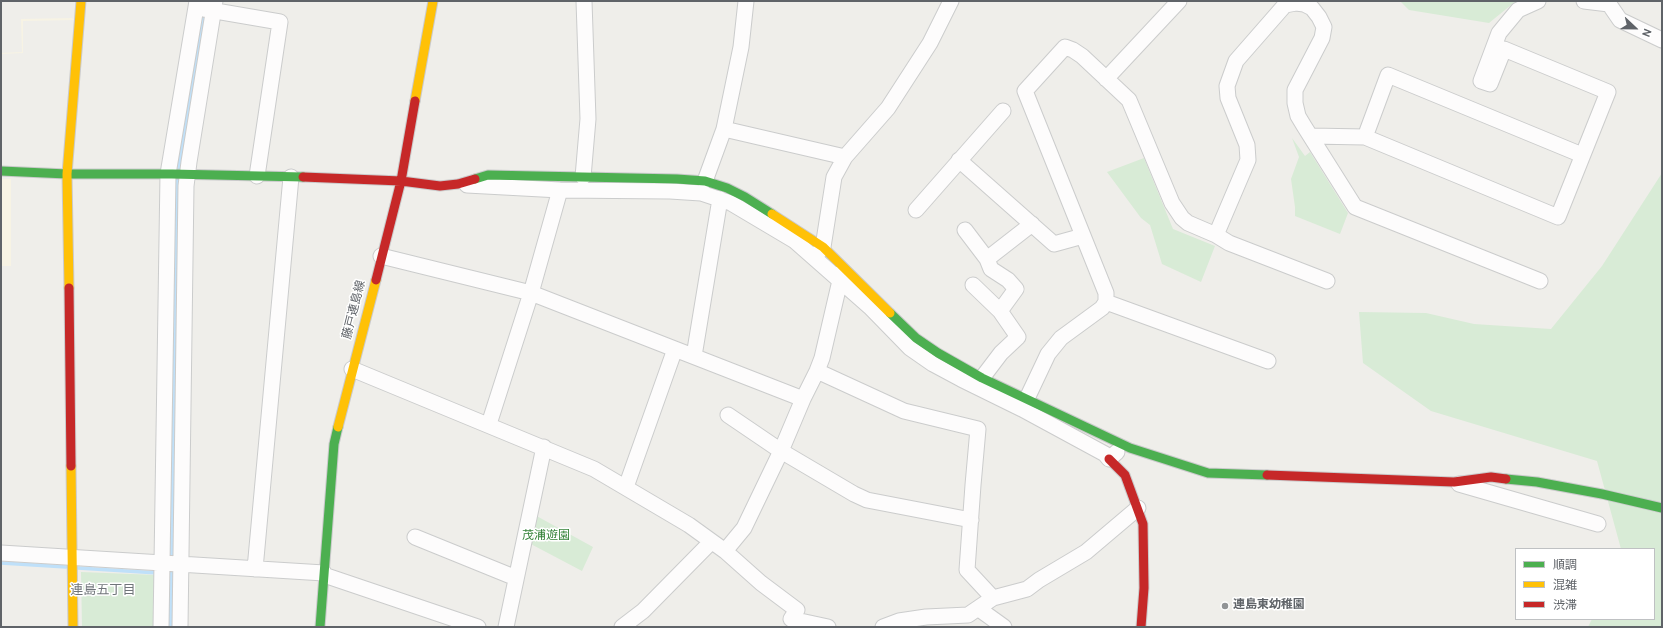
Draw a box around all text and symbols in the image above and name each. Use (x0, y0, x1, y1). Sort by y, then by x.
north arrow (1615, 8, 1655, 48)
text: N (1638, 26, 1654, 39)
street label: 藤戸連島線 (341, 279, 369, 341)
park label: 茂浦遊園 (522, 530, 570, 544)
legend (1515, 548, 1655, 620)
text: 順調 (1553, 558, 1577, 574)
text: 混雑 (1553, 578, 1577, 594)
district label: 連島五丁目 (71, 583, 135, 599)
text: 渋滞 (1553, 598, 1577, 614)
place label: 連島東幼稚園 (1233, 599, 1305, 613)
marker: 連島東幼稚園 (1220, 601, 1230, 611)

